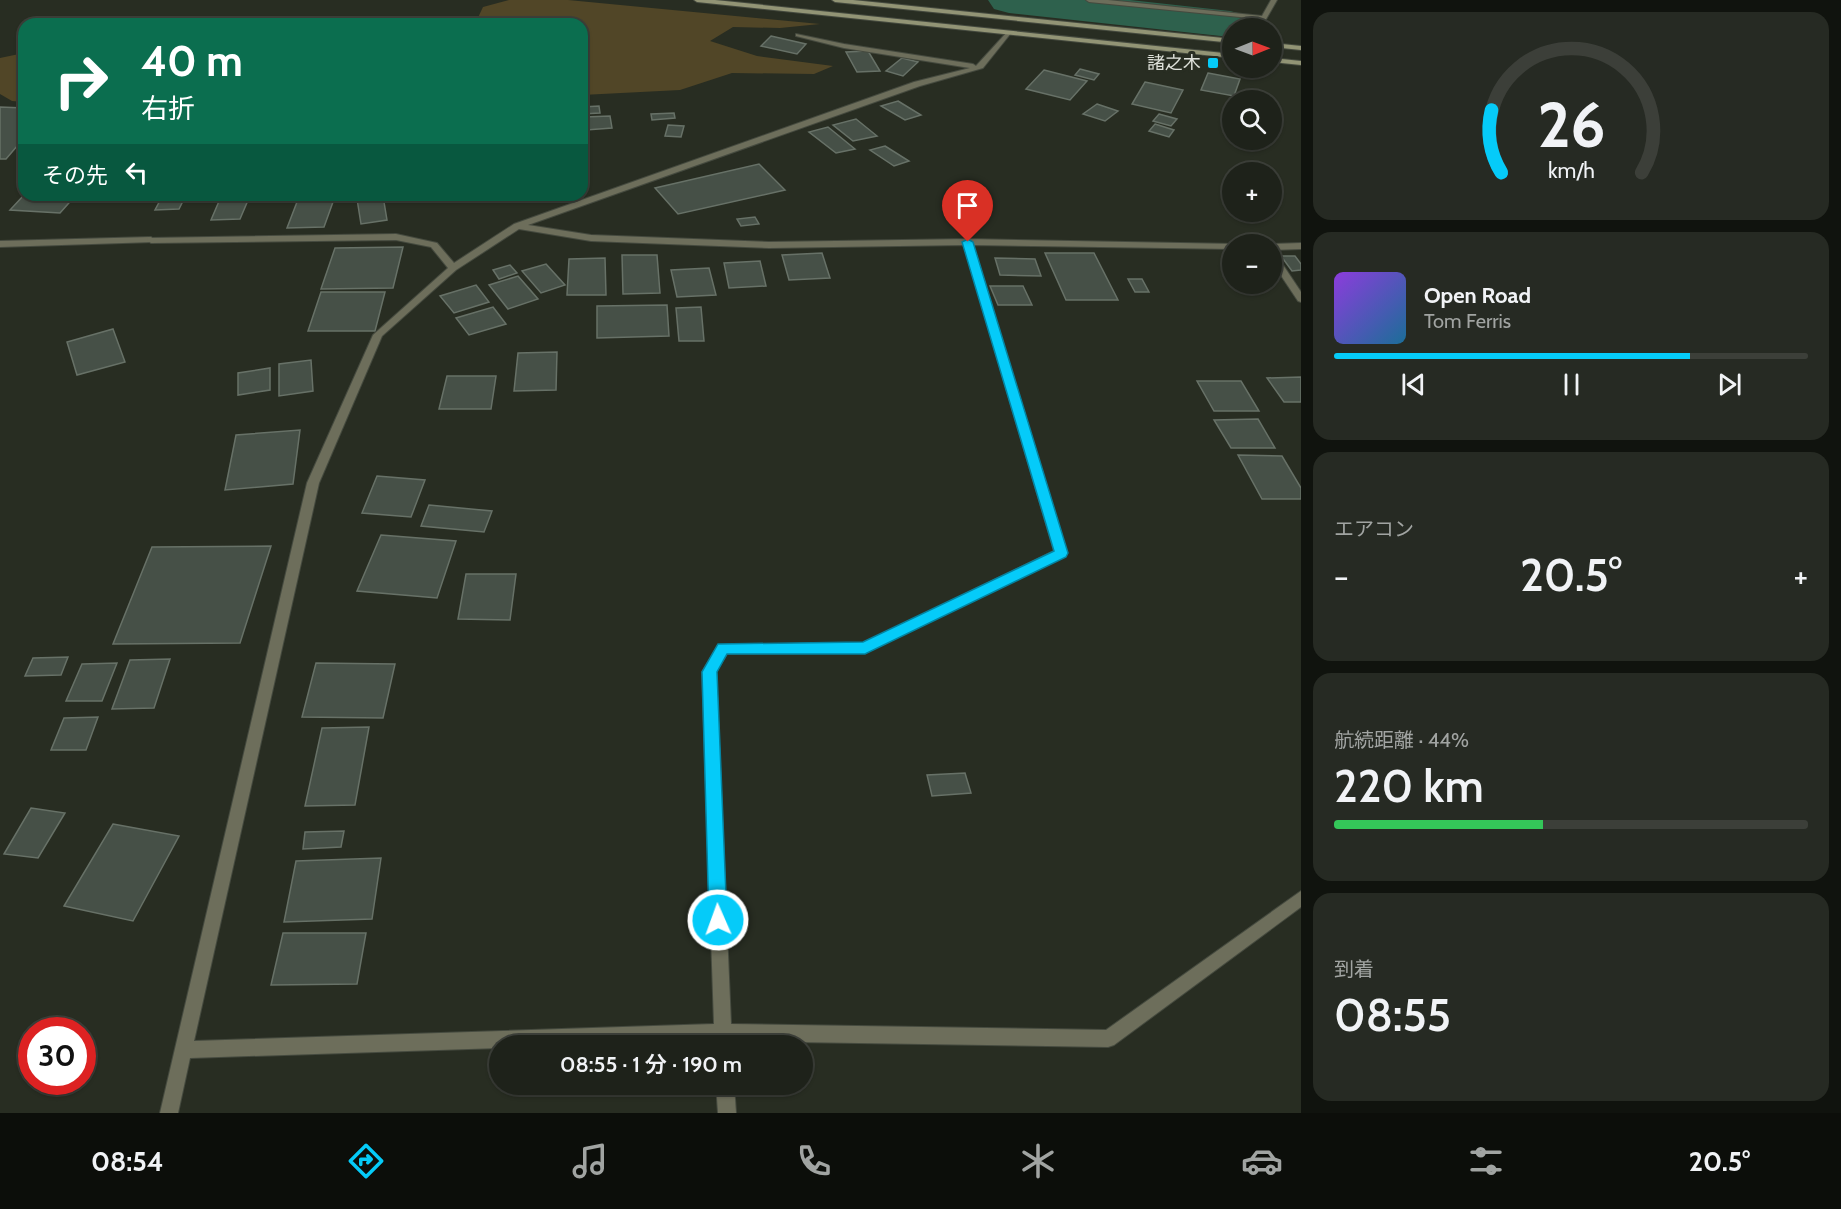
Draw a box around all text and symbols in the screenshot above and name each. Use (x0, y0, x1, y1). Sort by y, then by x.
north arrow (1222, 18, 1282, 78)
map controls (1222, 18, 1282, 294)
text: 40 m (141, 35, 243, 87)
icon: right (42, 42, 120, 120)
place label: 諸之木 (1147, 52, 1201, 74)
marker: 諸之木 (1206, 56, 1220, 70)
text: 26 (1537, 87, 1605, 163)
button: search (1222, 90, 1282, 150)
text: 右折 (141, 92, 195, 125)
icon: left (120, 156, 153, 189)
text: km/h (1548, 157, 1594, 183)
text: その先 (42, 162, 108, 189)
button: + (1222, 162, 1282, 222)
pin (942, 180, 993, 242)
icon: arrive (951, 189, 984, 222)
button: − (1222, 234, 1282, 294)
text: Open Road (1424, 282, 1531, 309)
text: Tom Ferris (1424, 309, 1511, 333)
icon: previous (1397, 368, 1430, 401)
icon: pause (1555, 368, 1588, 401)
icon: next (1713, 368, 1746, 401)
text: エアコン (1334, 517, 1414, 541)
text: 20.5° (1520, 548, 1622, 602)
text: − (1334, 556, 1349, 596)
text: + (1793, 556, 1808, 596)
text: 航続距離 · 44% (1334, 728, 1469, 752)
text: 220 km (1334, 759, 1484, 813)
position arrow (686, 888, 750, 952)
text: 到着 (1334, 957, 1374, 981)
text: 08:55 (1334, 988, 1451, 1042)
speed limit sign: 30 (18, 1017, 96, 1095)
text: 08:55 · 1 分 · 190 m (560, 1051, 742, 1078)
icon: directions (345, 1140, 387, 1182)
icon: music (569, 1140, 611, 1182)
icon: phone (793, 1140, 835, 1182)
icon: climate (1017, 1140, 1059, 1182)
icon: car (1241, 1140, 1283, 1182)
icon: filters (1465, 1140, 1507, 1182)
text: 08:54 (91, 1145, 164, 1178)
text: 20.5° (1689, 1145, 1750, 1178)

